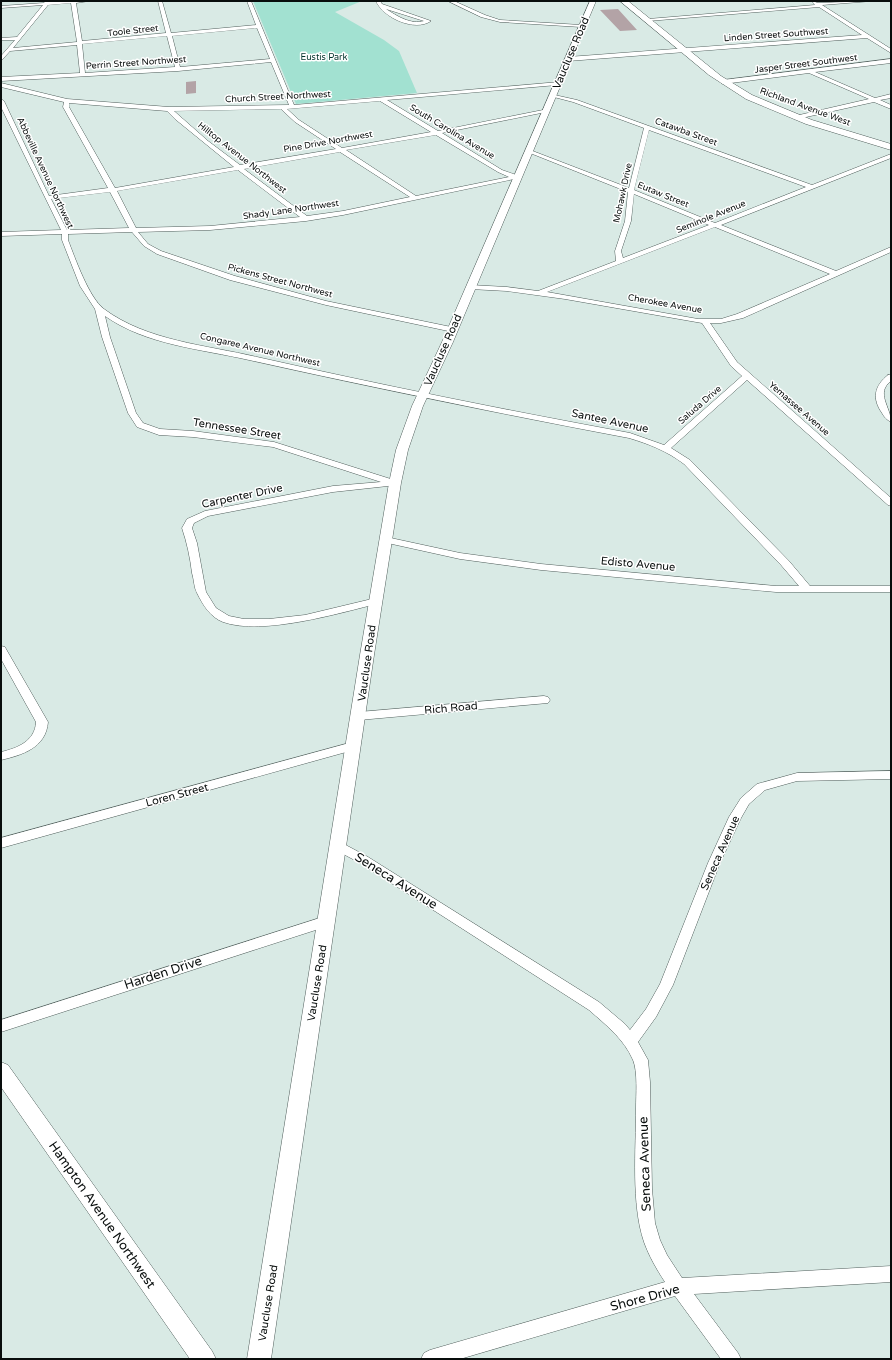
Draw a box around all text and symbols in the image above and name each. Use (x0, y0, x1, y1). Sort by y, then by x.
street label: Vaucluse Road (550, 15, 592, 91)
street label: Toole Street (107, 23, 160, 39)
street label: Linden Street Southwest (723, 26, 829, 44)
park label: Eustis Park (301, 52, 348, 63)
street label: Jasper Street Southwest (754, 52, 859, 76)
street label: Perrin Street Northwest (85, 54, 187, 72)
street label: Richland Avenue West (758, 85, 852, 129)
street label: Church Street Northwest (225, 89, 332, 105)
street label: South Carolina Avenue (407, 102, 497, 162)
street label: Abbeville Avenue Northwest (14, 116, 76, 231)
street label: Catawba Street (653, 116, 719, 149)
street label: Hilltop Avenue Northwest (195, 120, 289, 196)
street label: Pine Drive Northwest (283, 129, 374, 155)
street label: Mohawk Drive (611, 162, 635, 224)
street label: Eutaw Street (636, 180, 691, 211)
street label: Shady Lane Northwest (242, 198, 340, 222)
street label: Seminole Avenue (675, 198, 747, 236)
street label: Pickens Street Northwest (226, 262, 334, 300)
street label: Cherokee Avenue (627, 292, 703, 316)
street label: Vaucluse Road (421, 312, 465, 388)
street label: Congaree Avenue Northwest (199, 331, 322, 369)
street label: Yemassee Avenue (766, 380, 832, 438)
street label: Saluda Drive (676, 383, 724, 427)
street label: Santee Avenue (570, 406, 650, 436)
street label: Tennessee Street (192, 416, 282, 442)
street label: Carpenter Drive (200, 481, 284, 511)
street label: Edisto Avenue (600, 554, 676, 574)
street label: Vaucluse Road (355, 624, 379, 702)
street label: Rich Road (424, 699, 478, 717)
street label: Loren Street (144, 780, 210, 810)
street label: Seneca Avenue (698, 814, 742, 892)
street label: Seneca Avenue (352, 849, 440, 913)
street label: Vaucluse Road (305, 944, 329, 1022)
street label: Harden Drive (122, 953, 204, 993)
street label: Seneca Avenue (635, 1116, 655, 1212)
street label: Hampton Avenue Northwest (45, 1138, 159, 1292)
street label: Vaucluse Road (256, 1264, 280, 1342)
street label: Shore Drive (609, 1281, 681, 1315)

